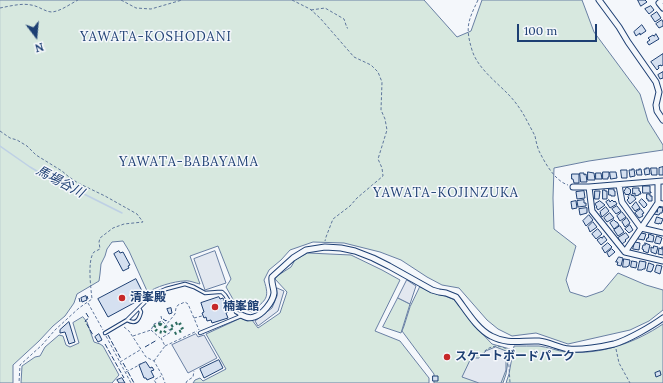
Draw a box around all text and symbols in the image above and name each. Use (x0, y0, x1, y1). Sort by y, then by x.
north arrow (16, 16, 56, 56)
scale bar (519, 16, 599, 42)
text: 100 m (524, 23, 557, 38)
district label: YAWATA-KOSHODANI (80, 29, 232, 45)
text: N (33, 40, 45, 55)
district label: YAWATA-BABAYAMA (119, 154, 259, 170)
water label: 馬場谷川 (33, 163, 87, 201)
district label: YAWATA-KOJINZUKA (373, 185, 519, 201)
place label: 清峯殿 (130, 291, 166, 305)
marker: 清峯殿 (117, 293, 127, 303)
place label: 楠峯館 (223, 300, 259, 314)
marker: 楠峯館 (210, 302, 220, 312)
place label: スケートボードパーク (455, 350, 575, 364)
marker: スケートボードパーク (442, 352, 452, 362)

